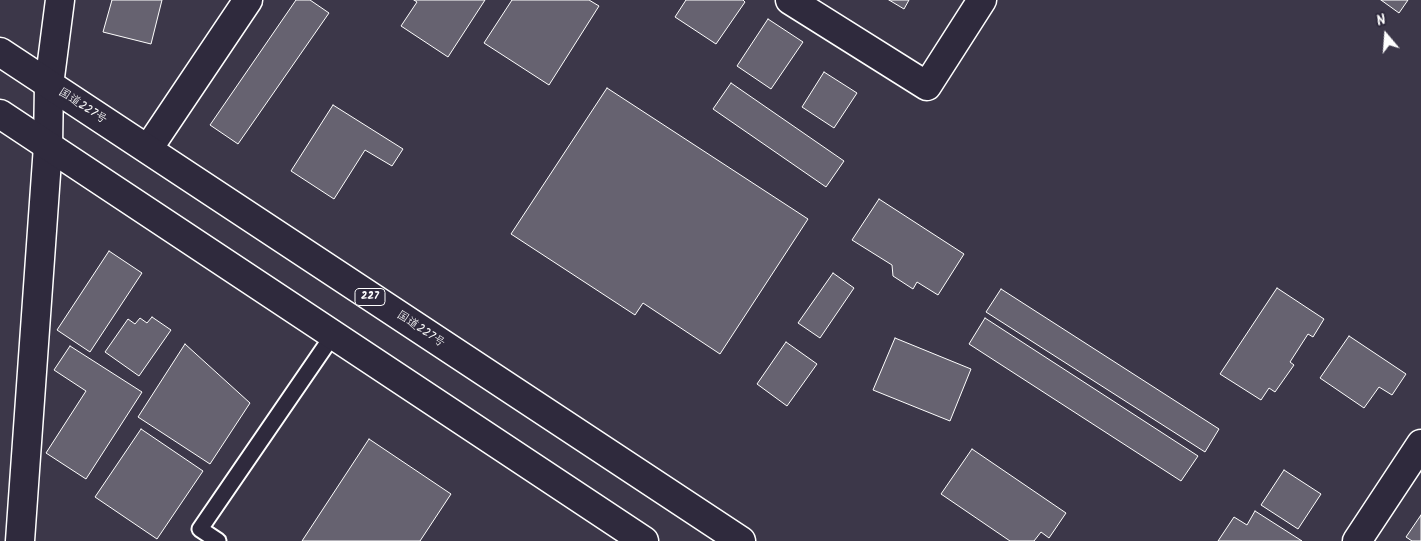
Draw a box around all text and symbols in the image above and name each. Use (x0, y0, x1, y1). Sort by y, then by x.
text: N (1374, 9, 1389, 33)
north arrow (1361, 10, 1411, 60)
street label: 国道227号 (55, 86, 109, 128)
road number: 227 (355, 288, 385, 306)
street label: 国道227号 (393, 309, 447, 351)

